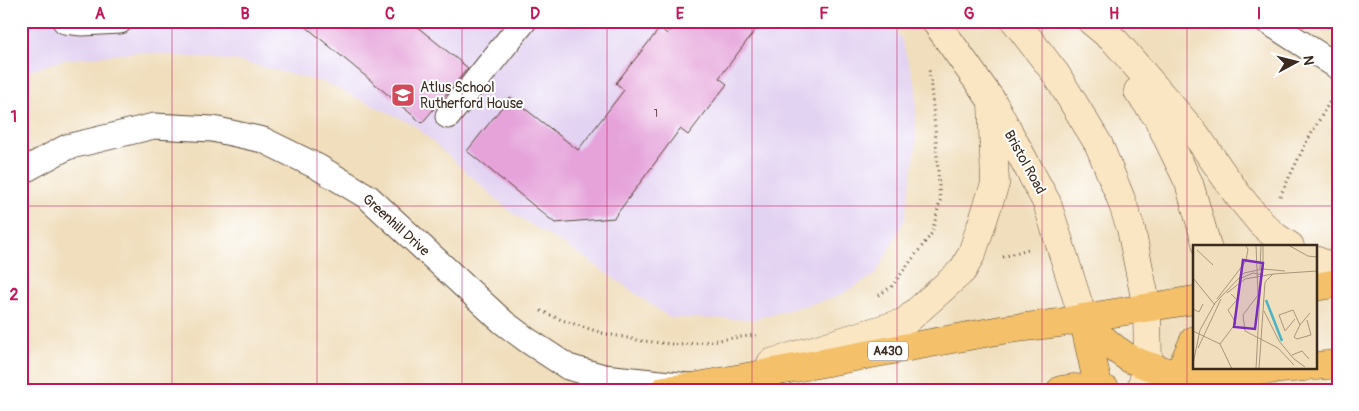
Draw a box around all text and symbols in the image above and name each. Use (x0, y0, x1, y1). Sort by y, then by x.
text: A (95, 4, 106, 24)
text: B (240, 4, 250, 24)
text: C (385, 4, 395, 24)
text: D (530, 4, 540, 24)
text: E (676, 4, 685, 24)
text: F (819, 4, 829, 24)
text: G (964, 4, 975, 24)
text: H (1109, 4, 1119, 24)
text: I (1257, 4, 1261, 24)
north arrow (1272, 38, 1322, 88)
text: N (1299, 55, 1317, 66)
place label: Atlus School Rutherford House (420, 79, 523, 112)
school or university icon: Atlus School Rutherford House (390, 82, 416, 108)
text: 1 (11, 107, 17, 127)
house number: 1 (654, 107, 658, 120)
street label: Bristol Road (1001, 127, 1050, 197)
street label: Greenhill Drive (359, 190, 433, 260)
inset map (1193, 245, 1316, 368)
text: 2 (10, 285, 19, 305)
road number: A430 (868, 342, 908, 361)

